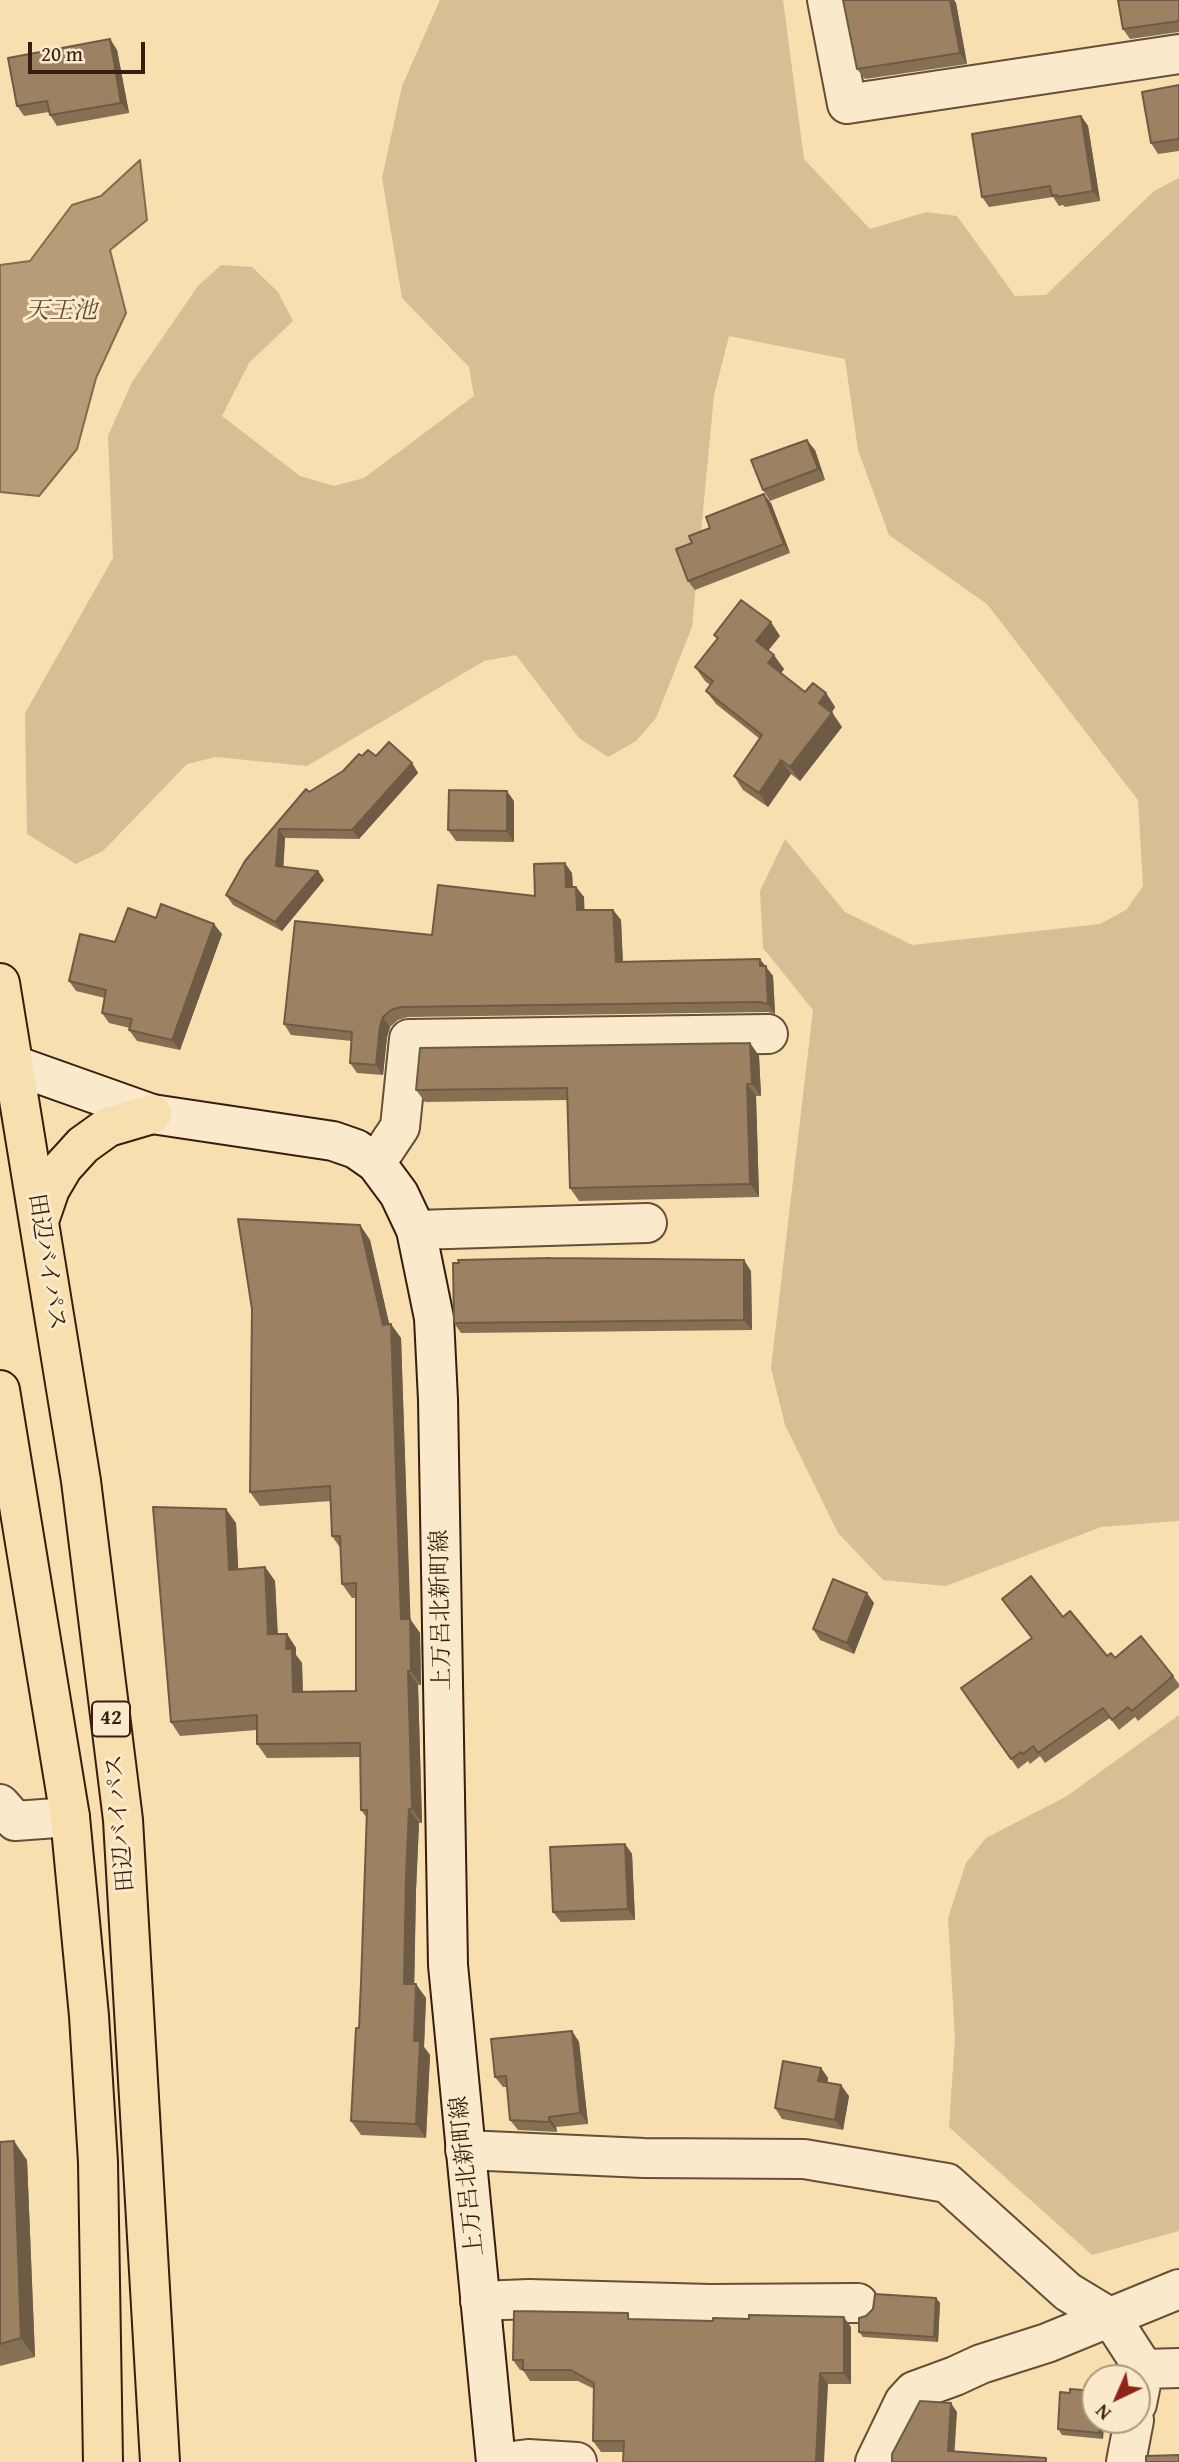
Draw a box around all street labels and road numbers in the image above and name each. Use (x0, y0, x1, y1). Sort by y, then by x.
street label: 田辺バイパス (22, 1192, 70, 1332)
street label: 上万呂北新町線 (427, 1529, 457, 1691)
road number: 42 (92, 1702, 130, 1736)
street label: 田辺バイパス (101, 1753, 141, 1893)
street label: 上万呂北新町線 (446, 2094, 490, 2258)

